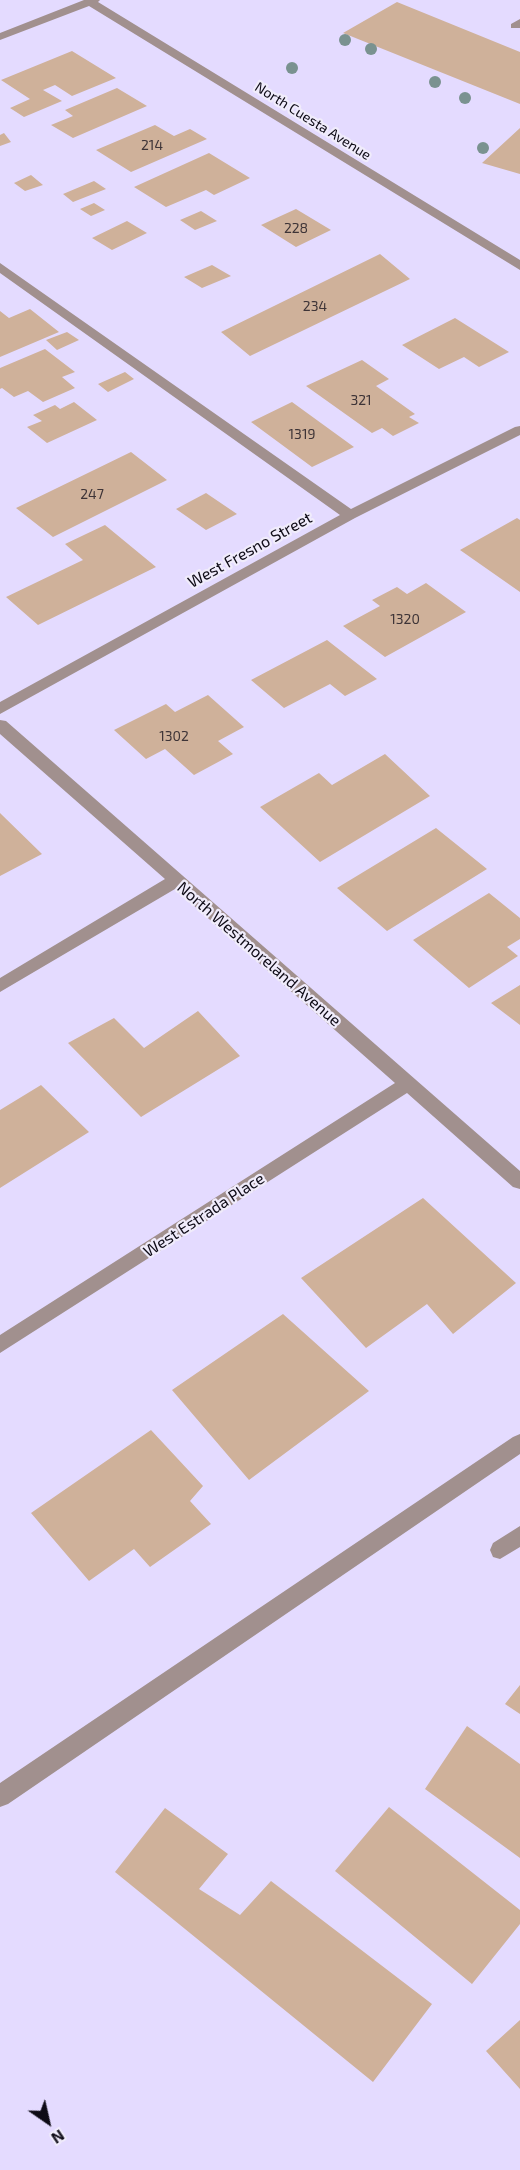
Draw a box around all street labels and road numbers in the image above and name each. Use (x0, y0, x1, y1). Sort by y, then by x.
street label: North Cuesta Avenue (252, 78, 374, 164)
street label: West Fresno Street (185, 508, 315, 592)
street label: North Westmoreland Avenue (173, 878, 345, 1030)
street label: West Estrada Place (140, 1169, 268, 1261)

